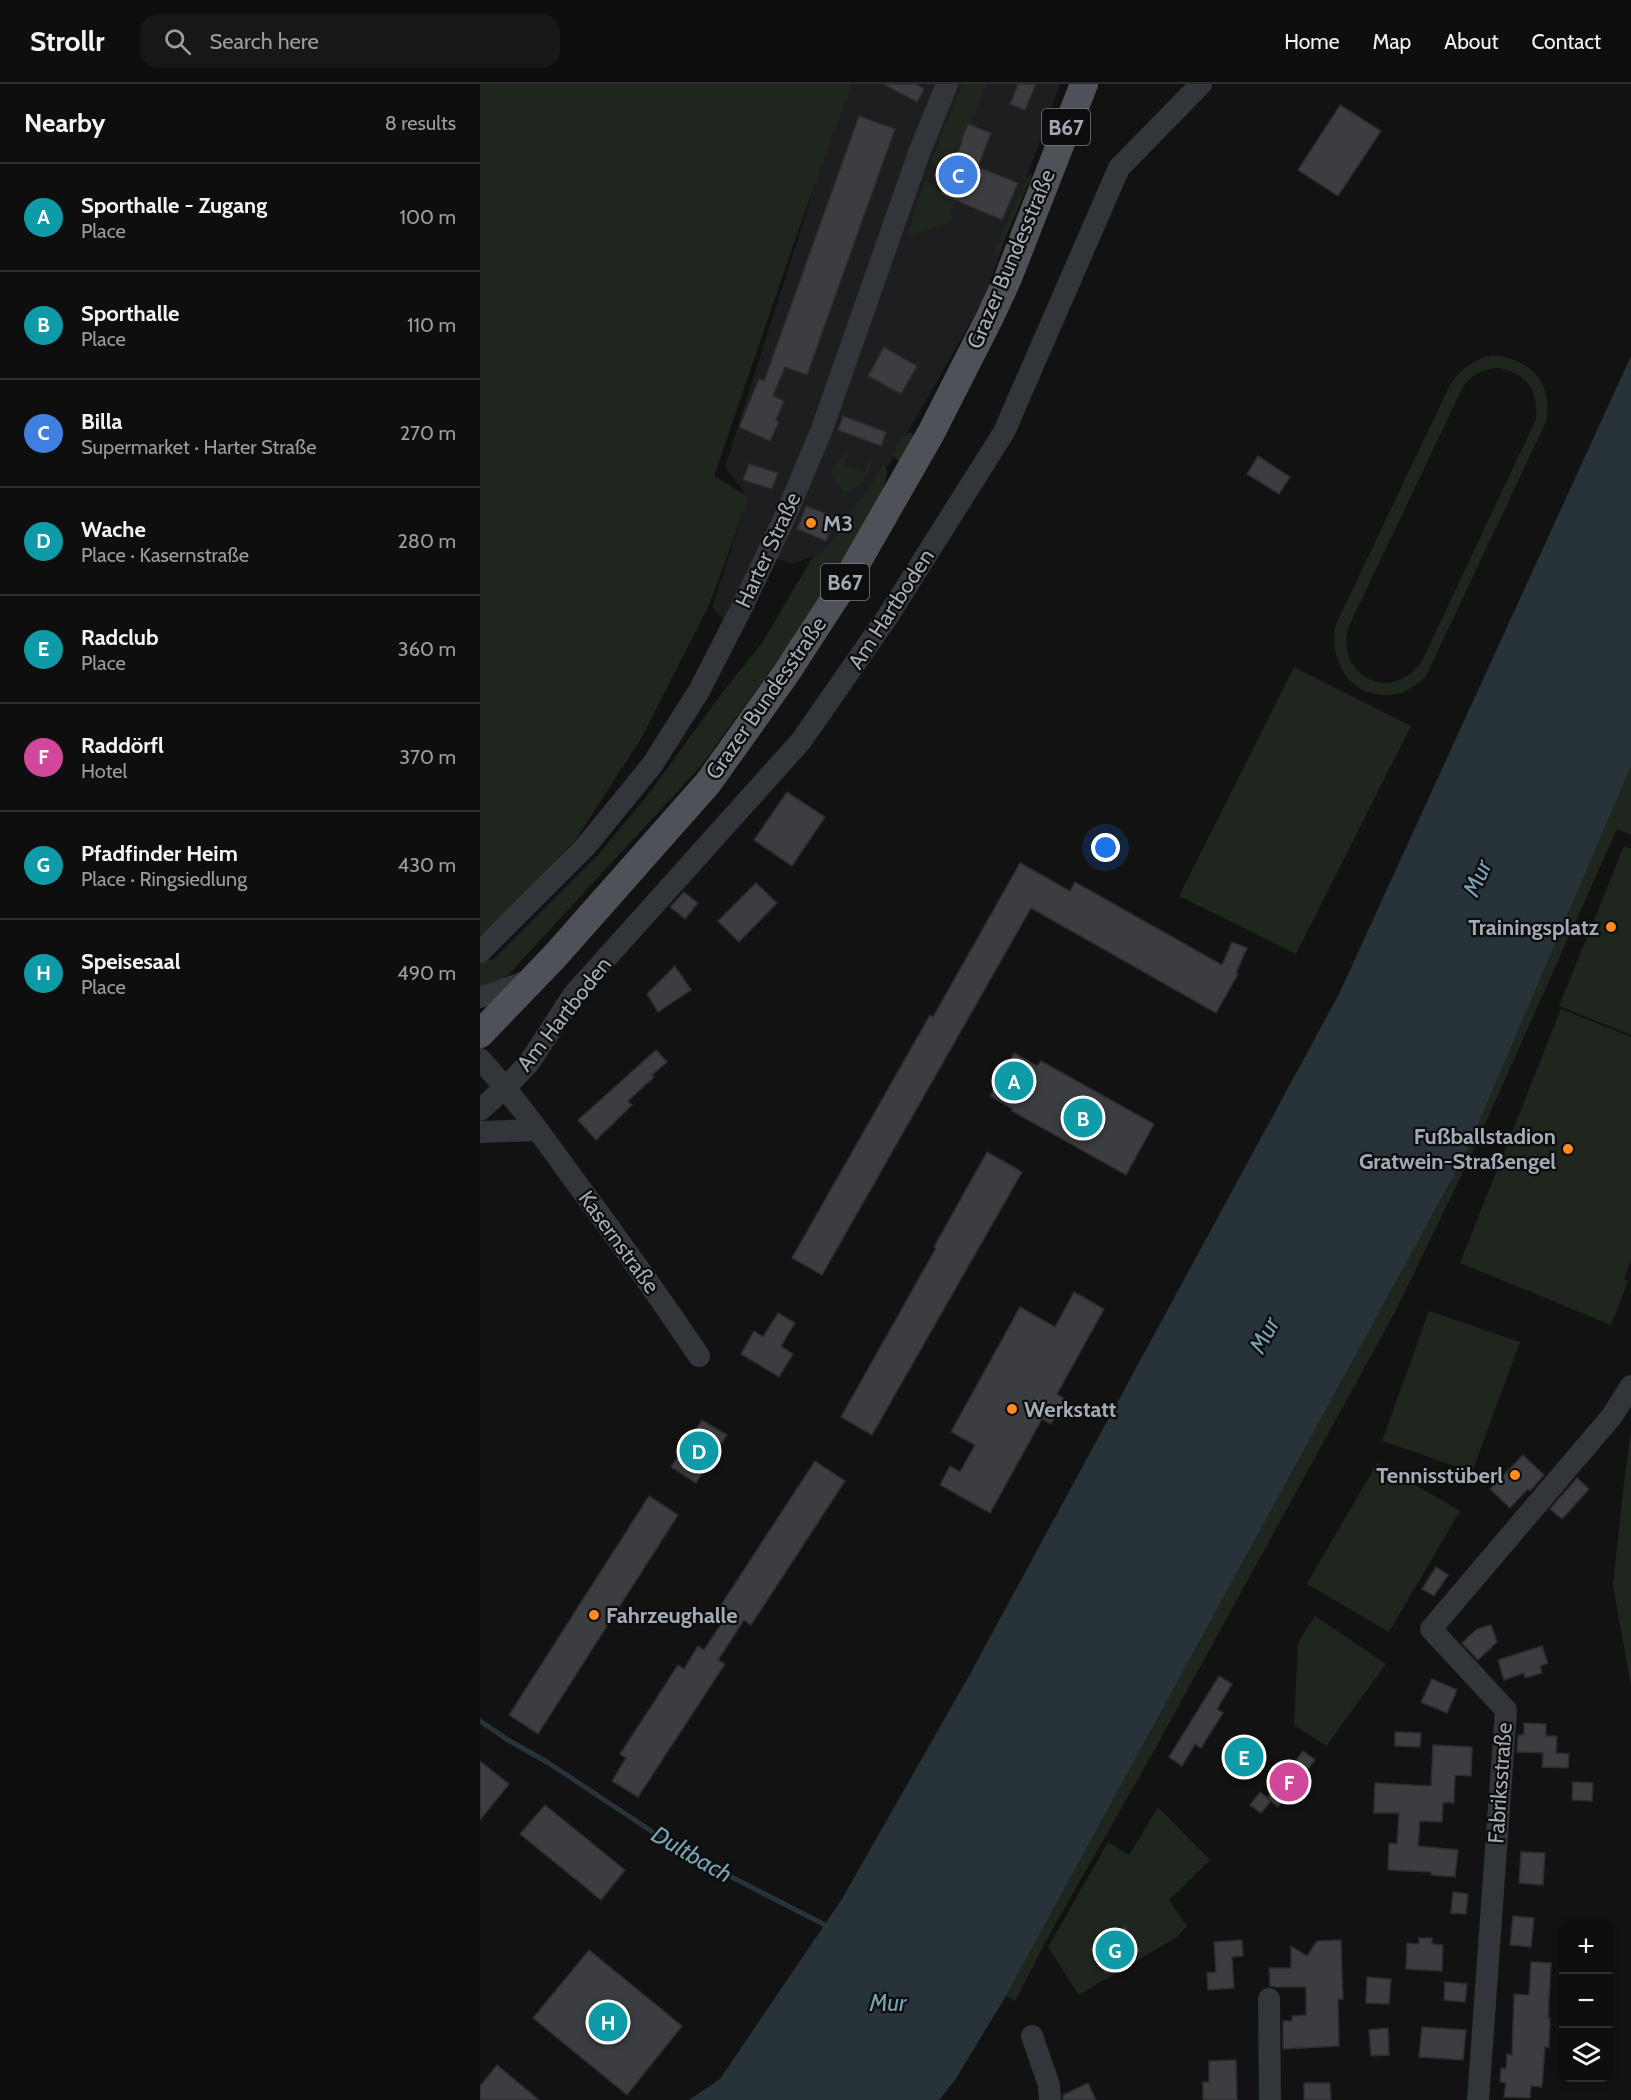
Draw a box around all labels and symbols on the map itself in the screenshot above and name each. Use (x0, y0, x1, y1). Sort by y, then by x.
road number: B67 (1042, 109, 1090, 145)
pin: C (938, 152, 978, 197)
street label: Grazer Bundesstraße (961, 165, 1061, 353)
street label: Harter Straße (729, 488, 807, 612)
place label: M3 (823, 510, 853, 537)
marker: M3 (804, 516, 818, 530)
street label: Am Hartboden (842, 544, 940, 674)
road number: B67 (821, 564, 869, 600)
street label: Grazer Bundesstraße (700, 611, 832, 785)
your location (1091, 833, 1120, 862)
water label: Mur (1456, 854, 1498, 902)
place label: Trainingsplatz (1468, 914, 1600, 941)
marker: Trainingsplatz (1604, 920, 1618, 934)
street label: Am Hartboden (511, 951, 617, 1077)
pin: A (994, 1058, 1034, 1104)
pin: B (1064, 1096, 1102, 1140)
place label: Fußballstadion Gratwein-Straßengel (1359, 1123, 1556, 1175)
marker: Fußballstadion Gratwein-Straßengel (1561, 1142, 1575, 1156)
street label: Kasernstraße (573, 1185, 665, 1299)
water label: Mur (1242, 1310, 1286, 1359)
place label: Werkstatt (1024, 1396, 1117, 1423)
marker: Werkstatt (1005, 1402, 1019, 1416)
pin: D (680, 1428, 718, 1474)
place label: Tennisstüberl (1376, 1462, 1503, 1489)
marker: Tennisstüberl (1508, 1468, 1522, 1482)
place label: Fahrzeughalle (606, 1602, 738, 1629)
marker: Fahrzeughalle (587, 1608, 601, 1622)
street label: Fabriksstraße (1482, 1722, 1518, 1844)
pin: E (1224, 1734, 1263, 1780)
pin: F (1270, 1760, 1308, 1804)
water label: Dultbach (647, 1819, 737, 1889)
pin: G (1096, 1928, 1134, 1972)
water label: Mur (868, 1988, 908, 2017)
pin: H (588, 2000, 628, 2044)

